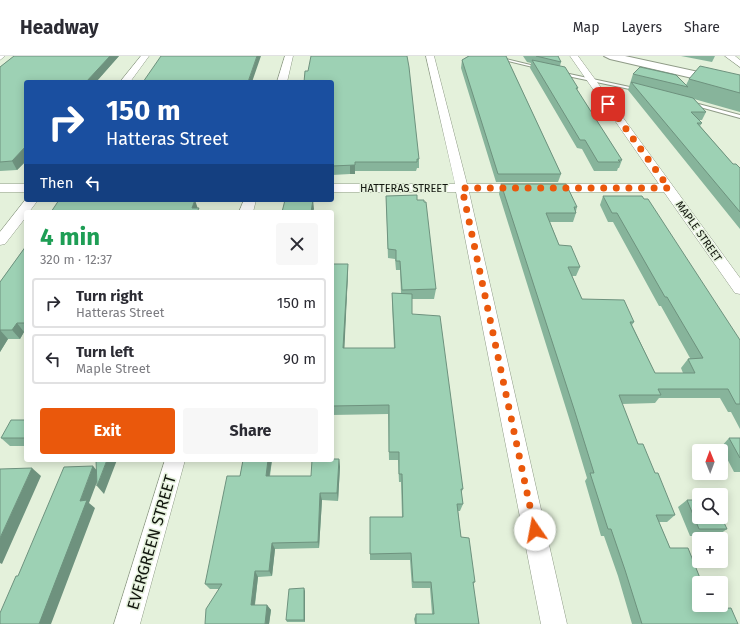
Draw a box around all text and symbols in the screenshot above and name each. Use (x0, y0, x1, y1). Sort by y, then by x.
text: Headway (20, 16, 99, 39)
text: Map (573, 19, 599, 36)
text: Layers (621, 19, 662, 36)
text: Share (684, 19, 720, 36)
pin (591, 87, 625, 121)
icon: arrive (597, 93, 619, 115)
text: 150 m (106, 94, 181, 127)
icon: right (40, 96, 92, 148)
text: Hatteras Street (106, 128, 229, 150)
icon: left (82, 172, 104, 194)
text: Then (40, 174, 74, 192)
street label: HATTERAS STREET (360, 182, 448, 195)
street label: MAPLE STREET (673, 198, 724, 264)
text: 4 min (40, 223, 100, 251)
button: close (276, 223, 318, 265)
text: 320 m · 12:37 (40, 252, 112, 267)
text: Turn right (76, 287, 143, 305)
icon: right (42, 292, 64, 314)
text: 150 m (277, 294, 316, 312)
text: Hatteras Street (76, 305, 164, 320)
text: Turn left (76, 343, 134, 361)
icon: left (42, 348, 64, 370)
text: 90 m (283, 350, 316, 368)
text: Maple Street (76, 361, 150, 376)
button: Exit (40, 408, 175, 454)
button: Share (183, 408, 318, 454)
north arrow (692, 444, 728, 480)
map controls (692, 444, 728, 612)
street label: EVERGREEN STREET (123, 472, 180, 612)
button: search (692, 488, 728, 524)
position arrow (514, 509, 556, 551)
button: + (692, 532, 728, 568)
button: − (692, 576, 728, 612)

